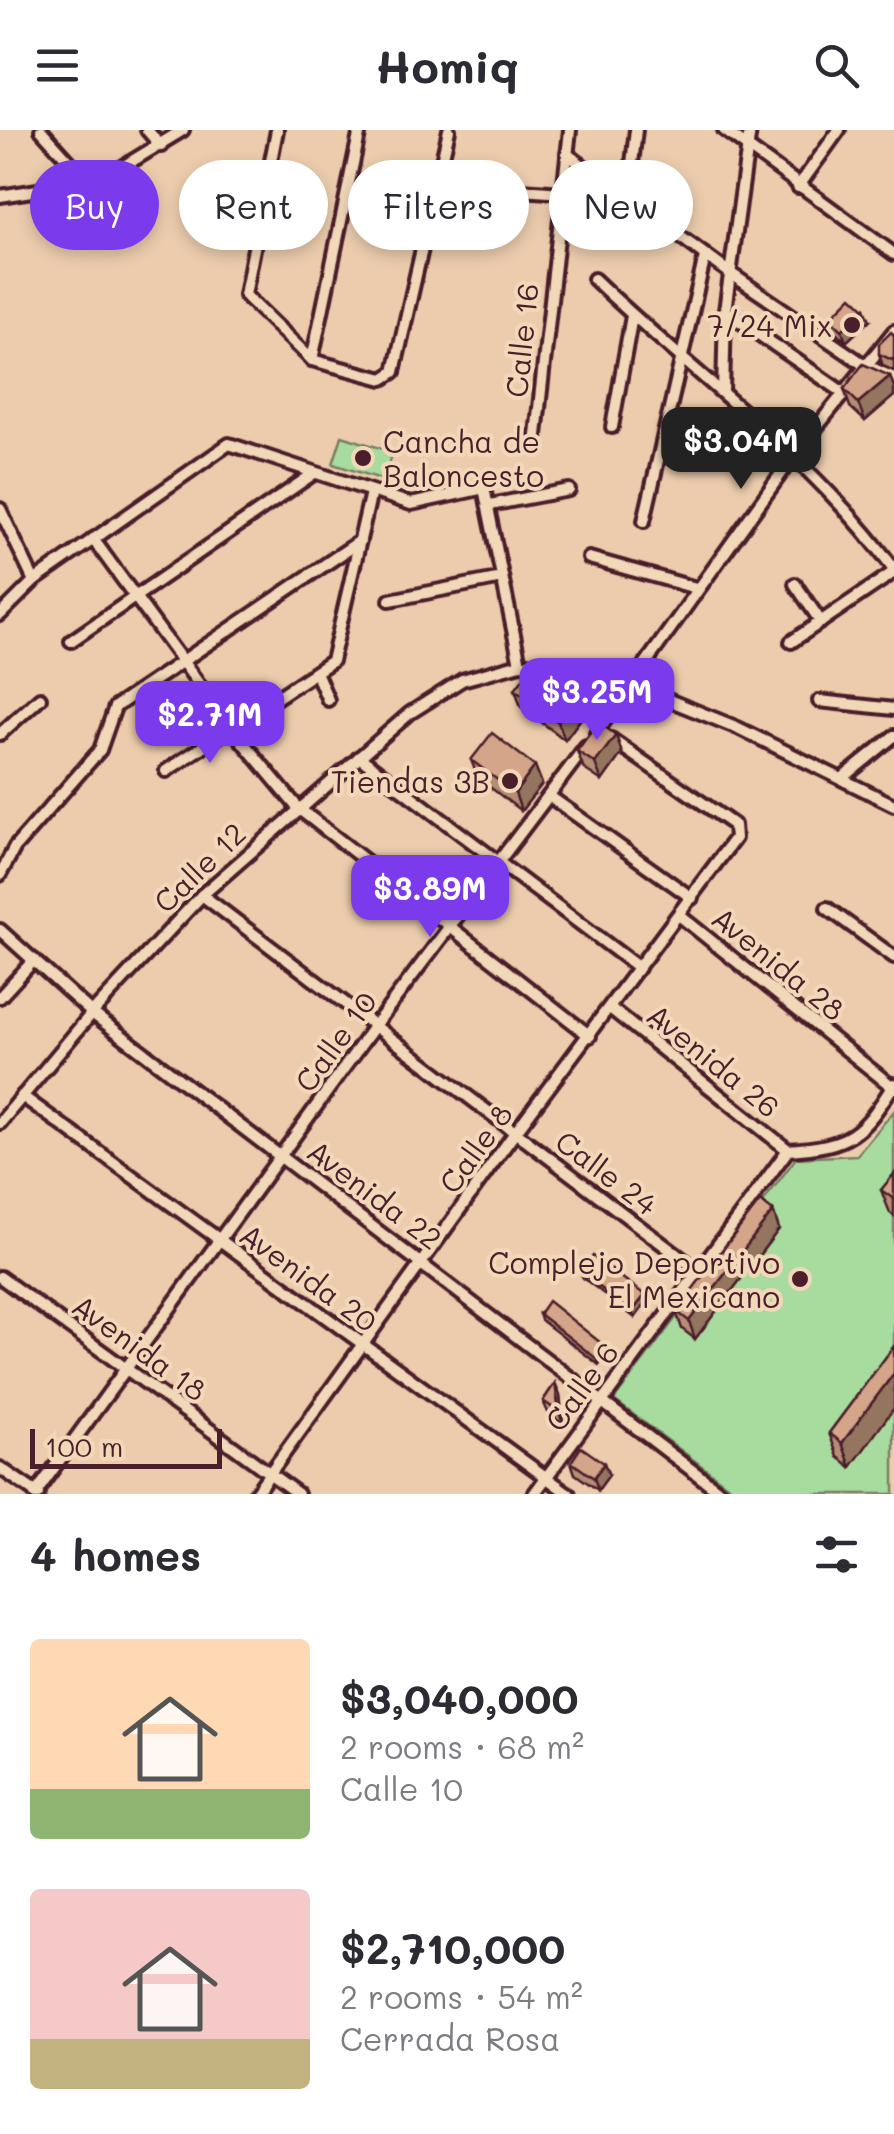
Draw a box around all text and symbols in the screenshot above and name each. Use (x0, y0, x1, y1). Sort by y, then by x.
text: Homiq (375, 36, 519, 94)
icon: menu (30, 38, 85, 93)
icon: search (809, 38, 864, 93)
chip: Buy (30, 160, 159, 250)
chip: Rent (179, 160, 328, 250)
chip: Filters (348, 160, 529, 250)
chip: New (549, 160, 693, 250)
street label: Calle 16 (495, 281, 547, 399)
place label: 7/24 Mix (707, 305, 832, 345)
marker: 7/24 Mix (841, 314, 863, 336)
pin: $3.04M (660, 407, 822, 492)
text: $3.04M (683, 418, 799, 460)
place label: Cancha de Baloncesto (383, 421, 544, 495)
marker: Cancha de Baloncesto (352, 447, 374, 469)
pin: $3.25M (516, 658, 678, 743)
text: $3.25M (541, 669, 653, 711)
pin: $2.71M (129, 681, 291, 766)
text: $2.71M (157, 692, 263, 734)
place label: Tiendas 3B (331, 761, 490, 801)
marker: Tiendas 3B (499, 770, 521, 792)
street label: Calle 12 (144, 813, 254, 921)
pin: $3.89M (349, 855, 511, 940)
text: $3.89M (373, 866, 487, 908)
street label: Avenida 28 (704, 897, 854, 1029)
street label: Calle 10 (285, 983, 385, 1099)
street label: Avenida 26 (639, 994, 789, 1126)
street label: Calle 8 (429, 1095, 521, 1201)
street label: Calle 24 (548, 1121, 666, 1224)
street label: Avenida 22 (300, 1130, 450, 1258)
street label: Avenida 20 (232, 1214, 386, 1340)
place label: Complejo Deportivo El Mexicano (488, 1242, 780, 1316)
marker: Complejo Deportivo El Mexicano (789, 1268, 811, 1290)
street label: Avenida 18 (65, 1285, 215, 1409)
street label: Calle 6 (535, 1333, 627, 1439)
scale bar (30, 1424, 222, 1468)
text: 100 m (45, 1428, 123, 1464)
text: 4 homes (30, 1527, 201, 1582)
icon: filters (809, 1527, 864, 1582)
text: $3,040,000 (340, 1670, 579, 1725)
icon: home (110, 1679, 230, 1799)
text: 2 rooms · 68 m² (340, 1725, 584, 1767)
text: Calle 10 (340, 1767, 463, 1809)
text: $2,710,000 (340, 1920, 565, 1975)
icon: home (110, 1929, 230, 2049)
text: 2 rooms · 54 m² (340, 1975, 583, 2017)
text: Cerrada Rosa (340, 2017, 560, 2059)

